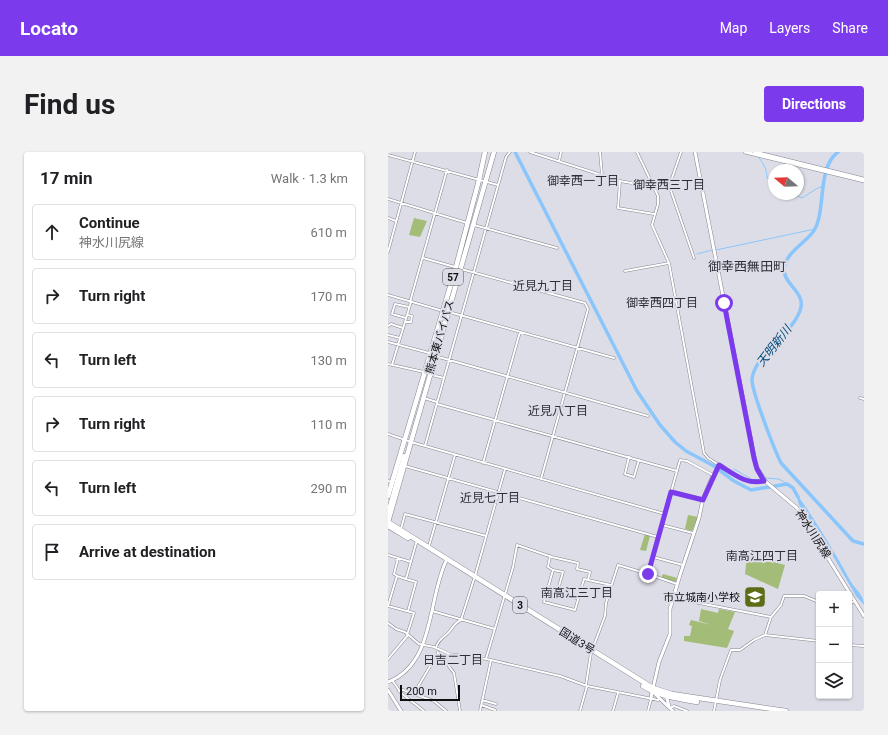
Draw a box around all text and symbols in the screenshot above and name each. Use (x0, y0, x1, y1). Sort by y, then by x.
text: Locato (20, 17, 78, 40)
text: Map (720, 20, 747, 36)
text: Layers (769, 20, 810, 36)
text: Share (832, 20, 868, 36)
button: Directions (764, 86, 864, 122)
text: Find us (24, 88, 115, 121)
north arrow (768, 164, 804, 200)
text: 17 min (40, 168, 93, 188)
text: Walk · 1.3 km (271, 171, 348, 186)
district label: 御幸西一丁目 (547, 174, 619, 188)
district label: 御幸西三丁目 (633, 178, 705, 192)
text: Continue (79, 214, 140, 232)
icon: ahead (41, 221, 63, 243)
text: 610 m (310, 225, 347, 240)
text: 神水川尻線 (79, 235, 144, 250)
district label: 御幸西無田町 (708, 259, 786, 274)
road number: 57 (443, 269, 463, 285)
district label: 近見九丁目 (513, 279, 573, 293)
icon: right (41, 285, 63, 307)
text: Turn right (79, 287, 145, 305)
text: 170 m (310, 289, 347, 304)
route start (715, 294, 733, 312)
district label: 御幸西四丁目 (626, 296, 698, 310)
street label: 熊本東バイパス (423, 298, 457, 376)
water label: 天明新川 (754, 321, 796, 369)
icon: left (41, 349, 63, 371)
text: Turn left (79, 351, 136, 369)
text: 130 m (310, 353, 347, 368)
district label: 近見八丁目 (528, 404, 588, 418)
icon: right (41, 413, 63, 435)
text: Turn right (79, 415, 145, 433)
text: 110 m (310, 417, 347, 432)
icon: left (41, 477, 63, 499)
text: Turn left (79, 479, 136, 497)
text: 290 m (310, 481, 347, 496)
district label: 近見七丁目 (460, 491, 520, 505)
street label: 神水川尻線 (793, 507, 833, 561)
icon: arrive (41, 541, 63, 563)
text: Arrive at destination (79, 543, 216, 561)
district label: 南高江四丁目 (726, 549, 798, 563)
route end (639, 565, 657, 583)
school or university icon: 市立城南小学校 (742, 584, 768, 610)
district label: 南高江三丁目 (541, 586, 613, 600)
place label: 市立城南小学校 (663, 591, 740, 604)
map controls (816, 591, 852, 699)
button: + (816, 591, 852, 627)
road number: 3 (513, 597, 527, 613)
street label: 国道3号 (557, 625, 597, 657)
button: − (816, 627, 852, 663)
district label: 日吉二丁目 (423, 653, 483, 667)
button: layers (816, 663, 852, 699)
scale bar (400, 683, 460, 702)
text: 200 m (406, 685, 437, 698)

